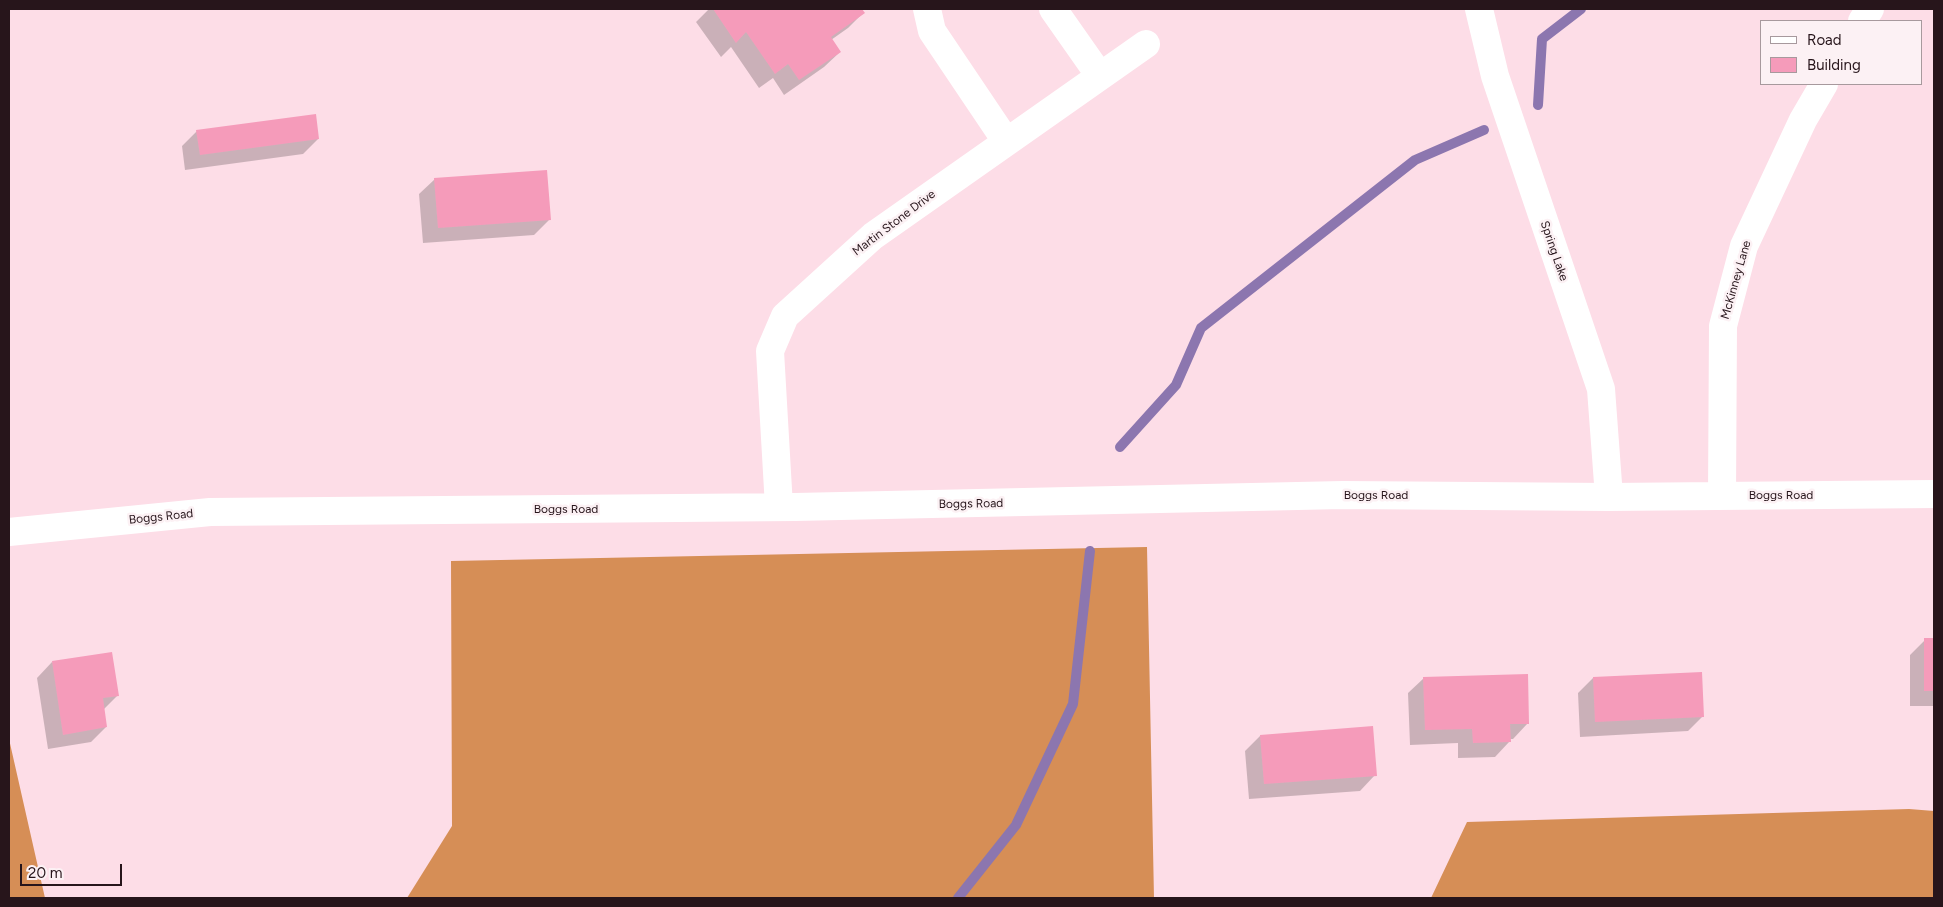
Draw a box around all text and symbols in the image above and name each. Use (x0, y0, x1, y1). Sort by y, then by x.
legend (1760, 20, 1923, 85)
text: Road (1807, 31, 1842, 49)
text: Building (1807, 56, 1861, 74)
street label: Martin Stone Drive (850, 187, 938, 259)
street label: Spring Lake (1537, 219, 1571, 283)
street label: McKinney Lane (1718, 239, 1754, 321)
street label: Boggs Road (1344, 488, 1408, 502)
street label: Boggs Road (1749, 488, 1813, 502)
street label: Boggs Road (939, 496, 1003, 512)
street label: Boggs Road (534, 502, 598, 516)
street label: Boggs Road (128, 506, 194, 528)
scale bar (22, 854, 125, 886)
text: 20 m (28, 864, 62, 882)

